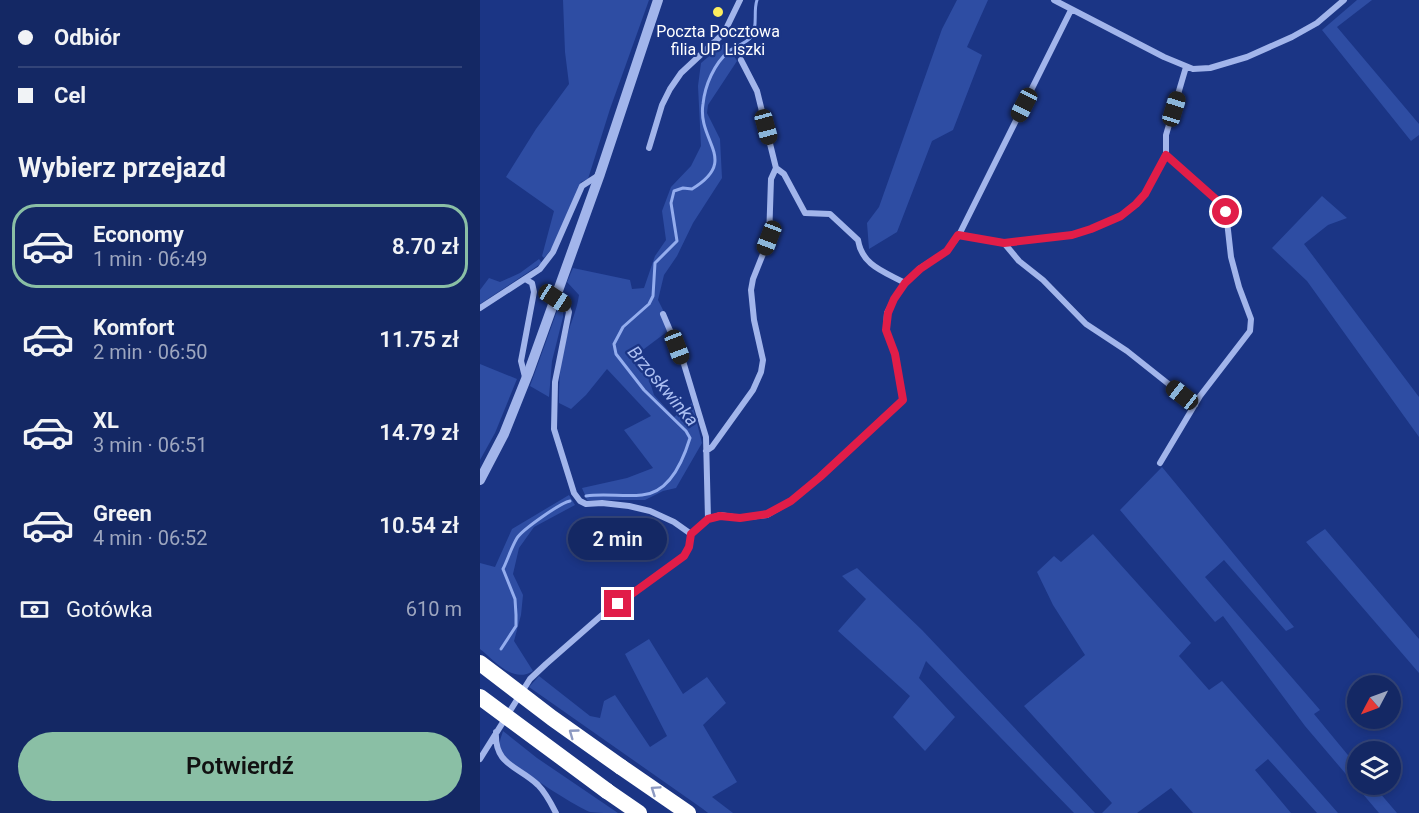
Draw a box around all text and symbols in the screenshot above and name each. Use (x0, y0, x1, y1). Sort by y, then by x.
marker: Poczta Pocztowa filia UP Liszki (711, 5, 725, 19)
place label: Poczta Pocztowa filia UP Liszki (656, 22, 780, 59)
text: Odbiór (54, 25, 120, 50)
text: Cel (54, 83, 86, 108)
car (1008, 85, 1040, 125)
car (1160, 89, 1188, 129)
car (753, 107, 779, 147)
text: Wybierz przejazd (18, 152, 226, 184)
route start (1212, 198, 1239, 225)
car (754, 218, 784, 258)
icon: car (21, 219, 75, 273)
text: Economy (93, 222, 184, 247)
text: 8.70 zł (392, 234, 459, 259)
text: 1 min · 06:49 (93, 247, 208, 271)
car (535, 281, 575, 315)
icon: car (21, 312, 75, 366)
text: Komfort (93, 315, 175, 340)
text: 11.75 zł (379, 327, 459, 352)
car (662, 327, 692, 367)
text: 2 min · 06:50 (93, 340, 208, 364)
water label: Brzoskwinka (624, 341, 703, 430)
car (1162, 377, 1202, 413)
icon: car (21, 405, 75, 459)
text: XL (93, 408, 119, 433)
text: 14.79 zł (379, 420, 459, 445)
text: 3 min · 06:51 (93, 433, 208, 457)
icon: car (21, 498, 75, 552)
text: Green (93, 501, 152, 526)
text: 10.54 zł (379, 513, 459, 538)
callout: 2 min (568, 517, 668, 559)
text: 4 min · 06:52 (93, 526, 208, 550)
text: 2 min (592, 527, 643, 551)
route end (604, 590, 631, 617)
icon: cash (18, 593, 51, 626)
text: Gotówka (66, 597, 153, 622)
text: 610 m (406, 597, 462, 621)
north arrow (1347, 675, 1401, 729)
map controls (1347, 675, 1401, 795)
one-way arrow (569, 730, 580, 741)
button: Potwierdź (18, 732, 462, 801)
button: layers (1347, 741, 1401, 795)
one-way arrow (650, 786, 661, 797)

